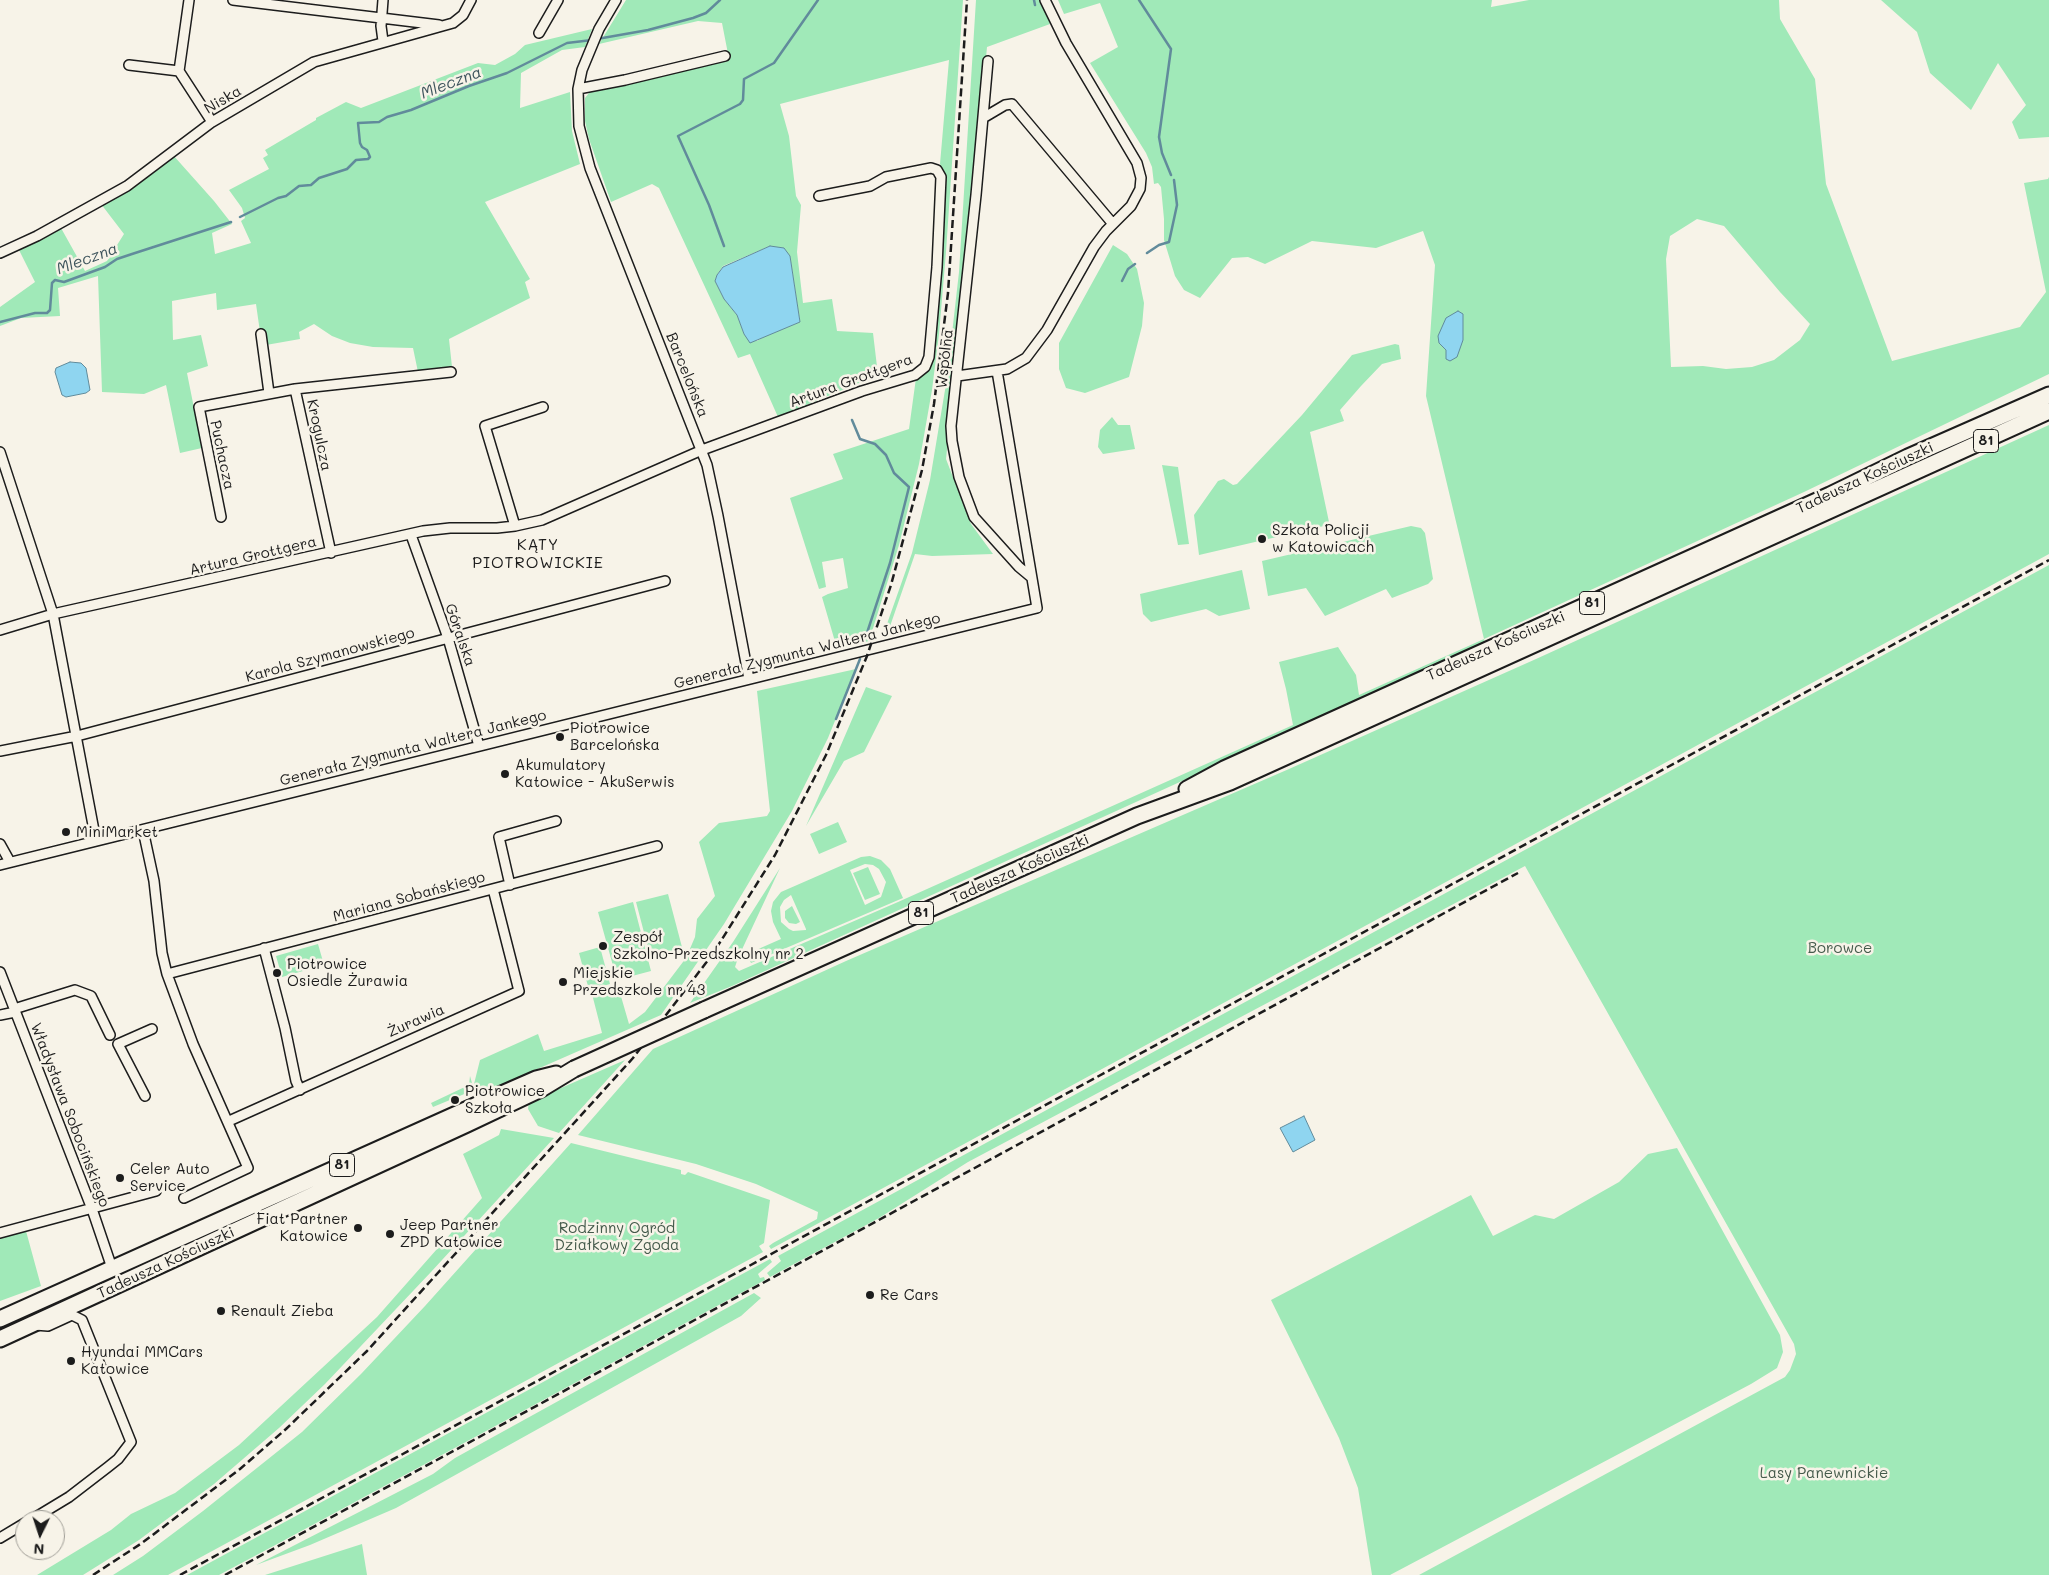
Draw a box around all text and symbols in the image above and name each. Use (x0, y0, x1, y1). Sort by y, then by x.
water label: Mleczna (418, 63, 484, 103)
street label: Niska (201, 82, 245, 118)
water label: Mleczna (54, 239, 120, 279)
street label: Wspólna (933, 328, 957, 390)
street label: Barcelońska (662, 330, 712, 420)
street label: Artura Grottgera (787, 350, 915, 412)
street label: Krogulcza (303, 398, 335, 472)
street label: Puchacza (206, 419, 238, 491)
road number: 81 (1974, 430, 1998, 452)
street label: Tadeusza Kościuszki (1793, 438, 1937, 518)
place label: Szkoła Policji w Katowicach (1272, 521, 1374, 556)
street label: Artura Grottgera (188, 533, 318, 579)
marker: Szkoła Policji w Katowicach (1256, 533, 1268, 545)
district label: KĄTY PIOTROWICKIE (471, 535, 605, 573)
road number: 81 (1580, 592, 1604, 614)
street label: Góralska (441, 601, 479, 669)
street label: Tadeusza Kościuszki (1424, 607, 1568, 685)
street label: Generała Zygmunta Waltera Jankego (672, 609, 942, 693)
street label: Karola Szymanowskiego (244, 624, 416, 686)
street label: Generała Zygmunta Waltera Jankego (278, 706, 548, 790)
place label: Piotrowice Barcelońska (570, 719, 660, 754)
marker: Piotrowice Barcelońska (554, 731, 566, 743)
place label: Akumulatory Katowice - AkuSerwis (515, 756, 675, 791)
marker: Akumulatory Katowice - AkuSerwis (499, 768, 511, 780)
place label: MiniMarket (76, 823, 158, 841)
marker: MiniMarket (60, 826, 72, 838)
street label: Tadeusza Kościuszki (948, 830, 1092, 908)
street label: Mariana Sobańskiego (331, 868, 487, 926)
road number: 81 (908, 901, 934, 924)
place label: Zespół Szkolno-Przedszkolny nr 2 (613, 928, 804, 963)
park label: Borowce (1808, 939, 1872, 957)
marker: Zespół Szkolno-Przedszkolny nr 2 (597, 940, 609, 952)
place label: Piotrowice Osiedle Żurawia (287, 955, 408, 990)
place label: Miejskie Przedszkole nr 43 (573, 964, 705, 999)
marker: Piotrowice Osiedle Żurawia (271, 967, 283, 979)
marker: Miejskie Przedszkole nr 43 (557, 976, 569, 988)
street label: Żurawia (385, 1000, 447, 1042)
street label: Władysława Sobocińskiego (27, 1020, 113, 1210)
place label: Piotrowice Szkoła (465, 1082, 545, 1117)
marker: Piotrowice Szkoła (449, 1094, 461, 1106)
road number: 81 (330, 1154, 354, 1176)
place label: Celer Auto Service (130, 1160, 209, 1195)
marker: Celer Auto Service (114, 1172, 126, 1184)
place label: Fiat Partner Katowice (257, 1210, 348, 1245)
place label: Jeep Partner ZPD Katowice (400, 1216, 503, 1251)
park label: Rodzinny Ogród Działkowy Zgoda (555, 1219, 679, 1254)
marker: Fiat Partner Katowice (352, 1222, 364, 1234)
street label: Tadeusza Kościuszki (94, 1223, 238, 1303)
marker: Jeep Partner ZPD Katowice (384, 1228, 396, 1240)
place label: Re Cars (880, 1286, 939, 1304)
marker: Re Cars (864, 1289, 876, 1301)
place label: Renault Zieba (231, 1302, 334, 1320)
marker: Renault Zieba (215, 1305, 227, 1317)
place label: Hyundai MMCars Katowice (81, 1343, 203, 1378)
marker: Hyundai MMCars Katowice (65, 1355, 77, 1367)
park label: Lasy Panewnickie (1760, 1464, 1888, 1482)
north arrow (15, 1510, 65, 1560)
text: N (33, 1540, 45, 1559)

